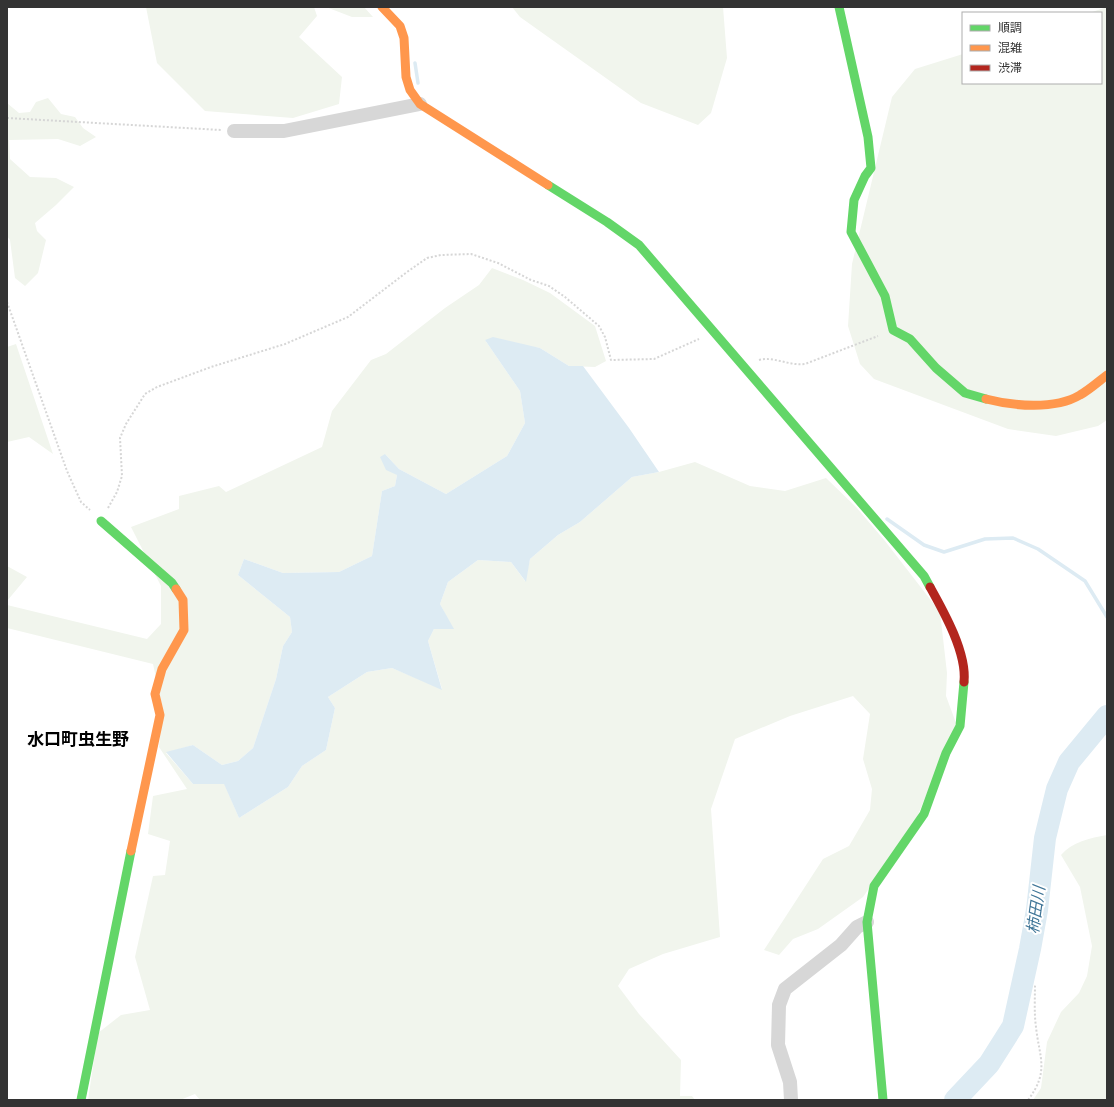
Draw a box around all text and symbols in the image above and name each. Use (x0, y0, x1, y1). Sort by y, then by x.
legend (962, 12, 1102, 84)
text: 順調 (998, 20, 1022, 36)
text: 混雑 (998, 40, 1022, 56)
text: 渋滞 (998, 60, 1022, 76)
district label: 水口町虫生野 (27, 728, 129, 750)
water label: 柿田川 (1022, 883, 1050, 935)

